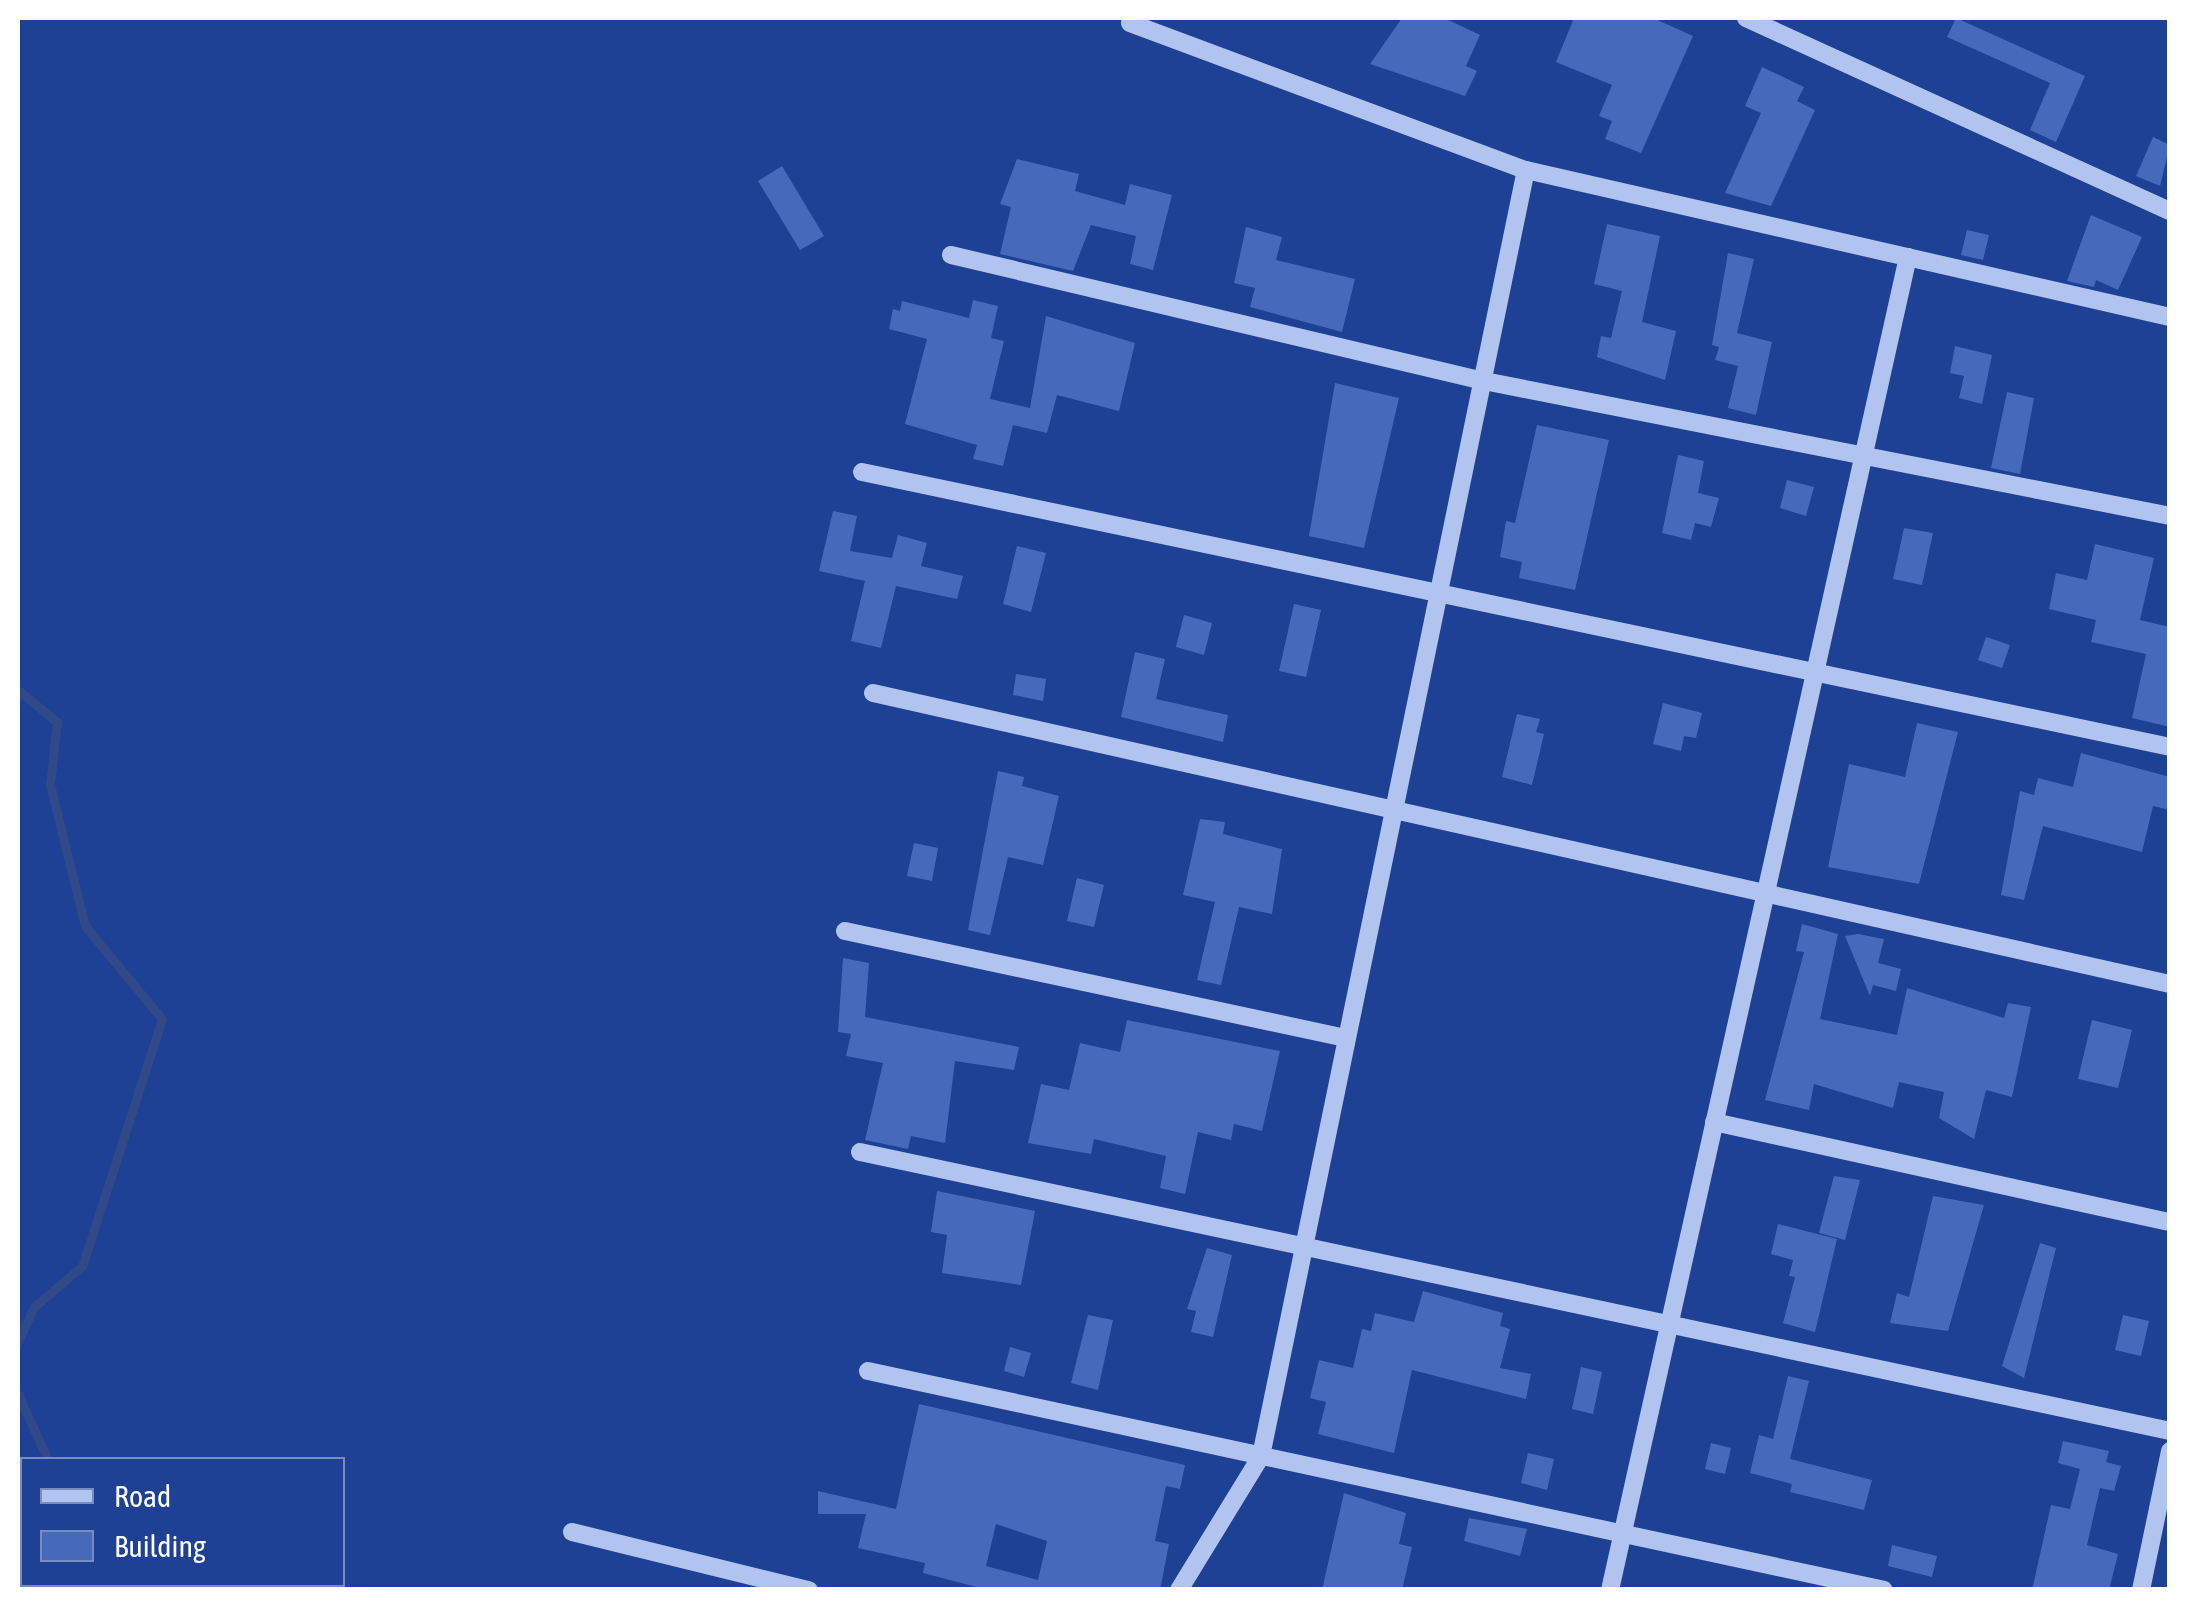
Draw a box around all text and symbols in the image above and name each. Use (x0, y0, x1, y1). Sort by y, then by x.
legend (20, 1457, 345, 1587)
text: Road (114, 1479, 171, 1513)
text: Building (114, 1529, 206, 1563)

